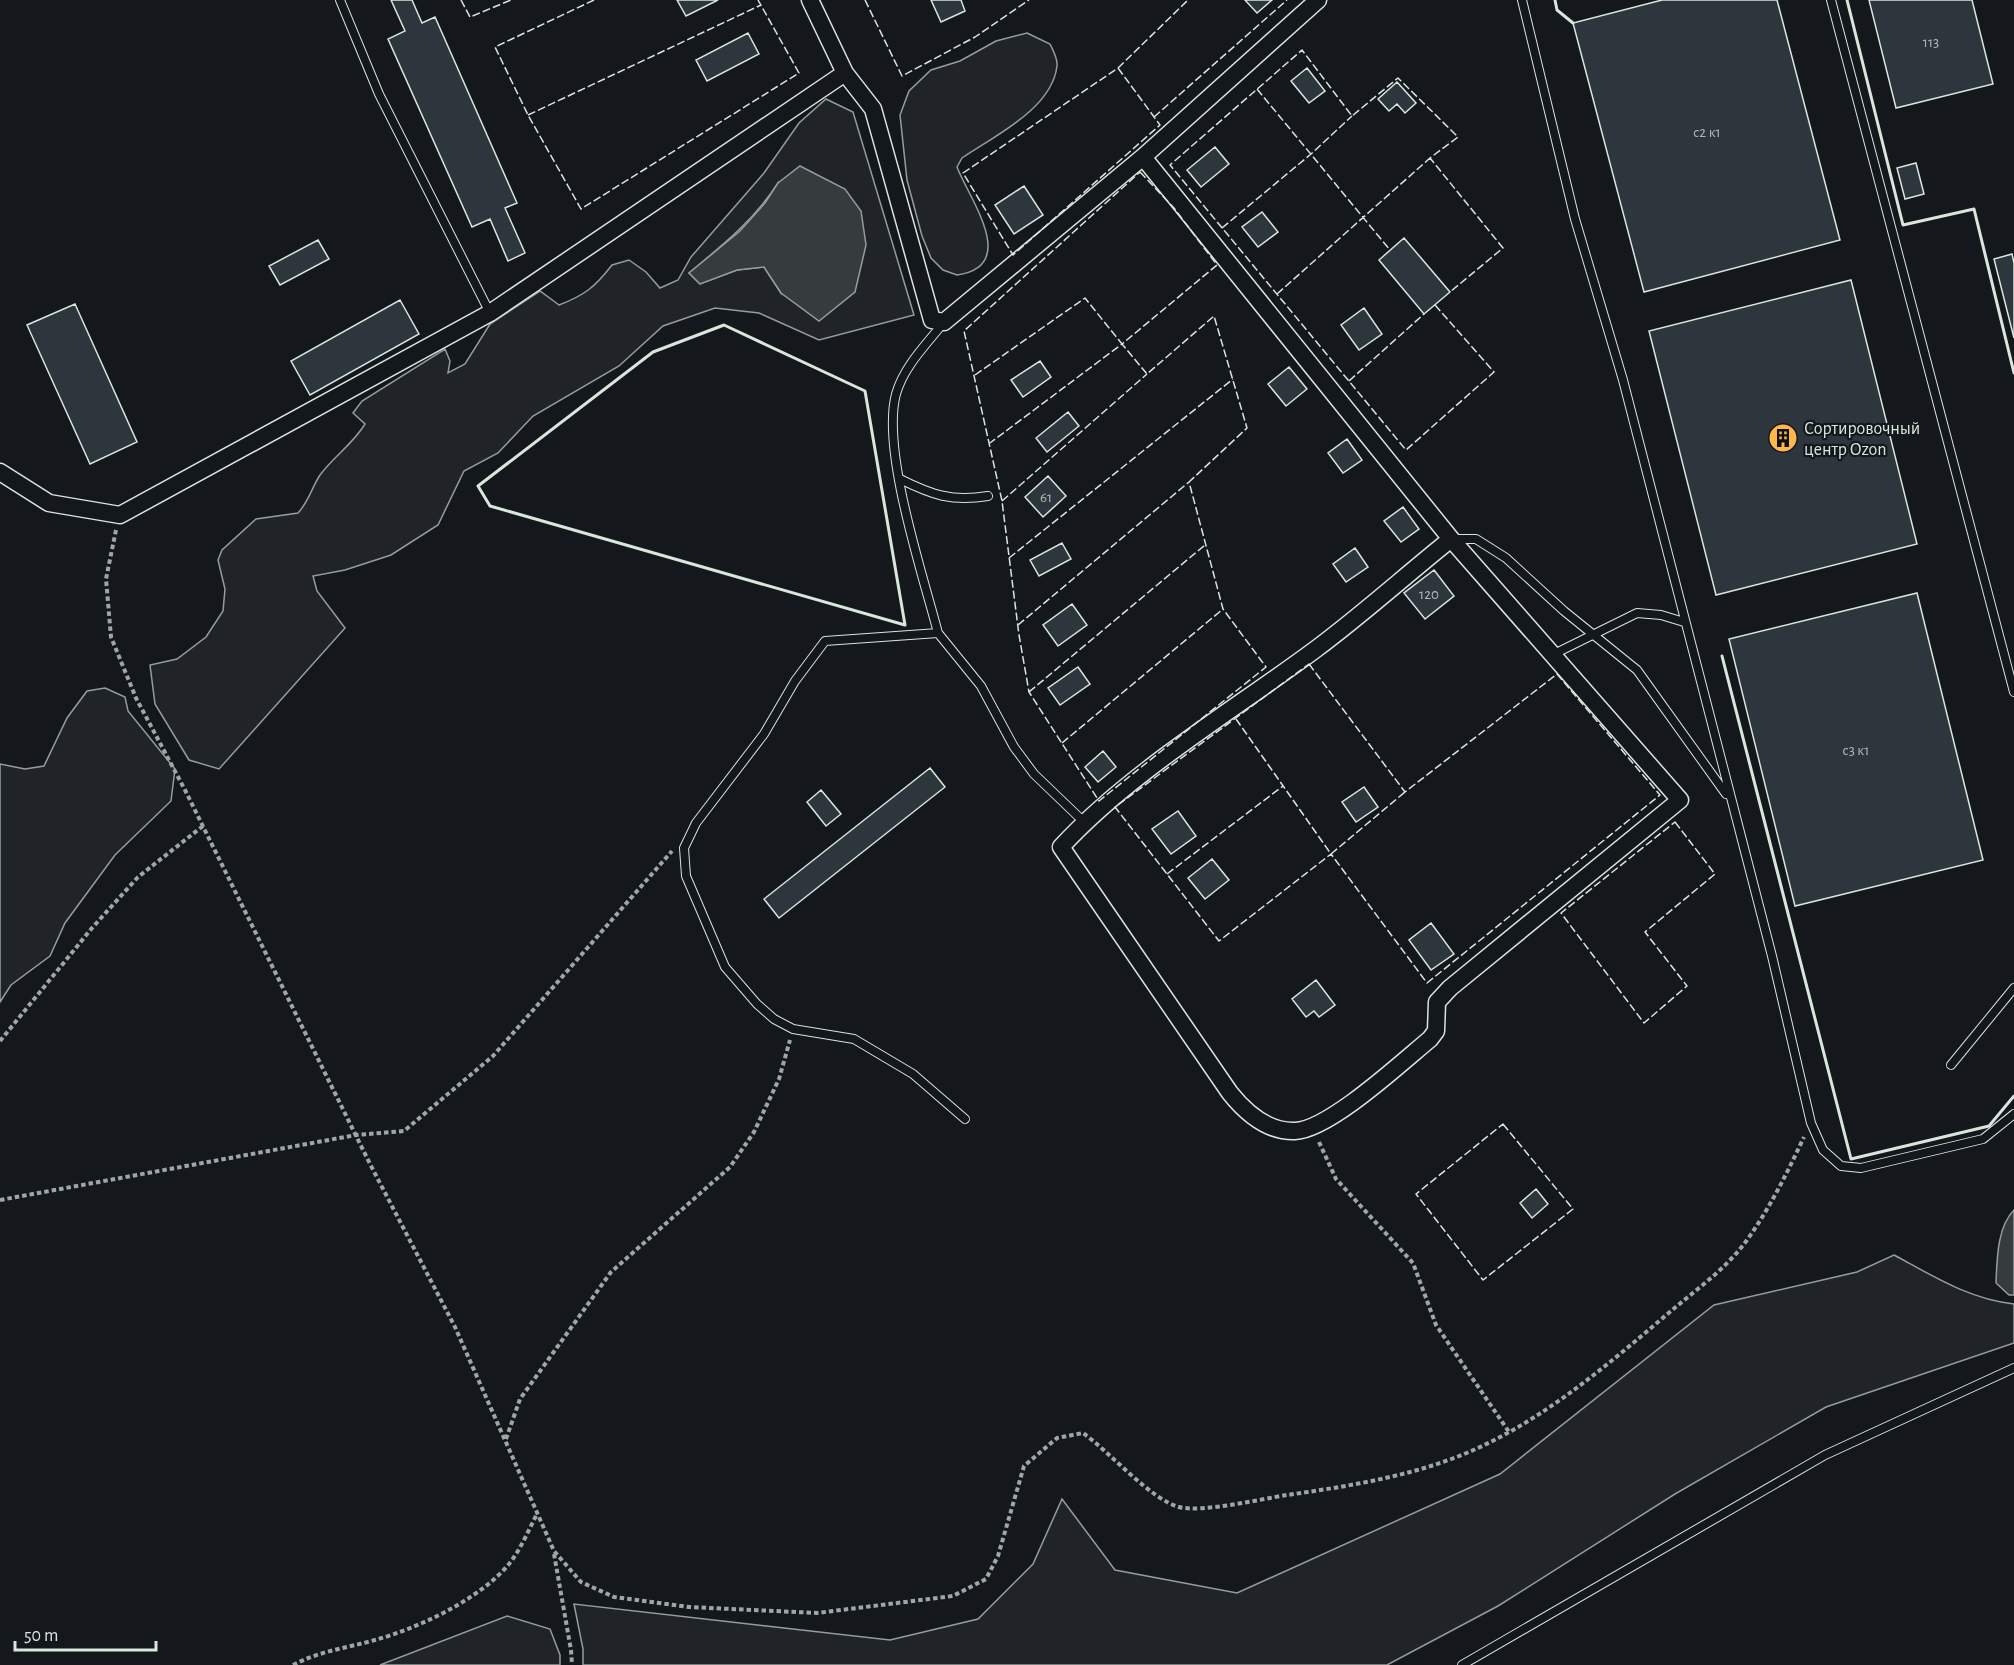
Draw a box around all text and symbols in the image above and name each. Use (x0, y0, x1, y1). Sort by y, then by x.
house number: 113 (1923, 35, 1939, 50)
house number: с2 к1 (1693, 125, 1721, 140)
place label: Сортировочный центр Ozon (1804, 420, 1920, 459)
building icon: Сортировочный центр Ozon (1767, 422, 1799, 454)
house number: 61 (1040, 490, 1052, 505)
house number: 120 (1419, 587, 1439, 602)
house number: с3 к1 (1843, 743, 1869, 758)
scale bar (15, 1614, 156, 1652)
text: 50 m (24, 1627, 58, 1645)

